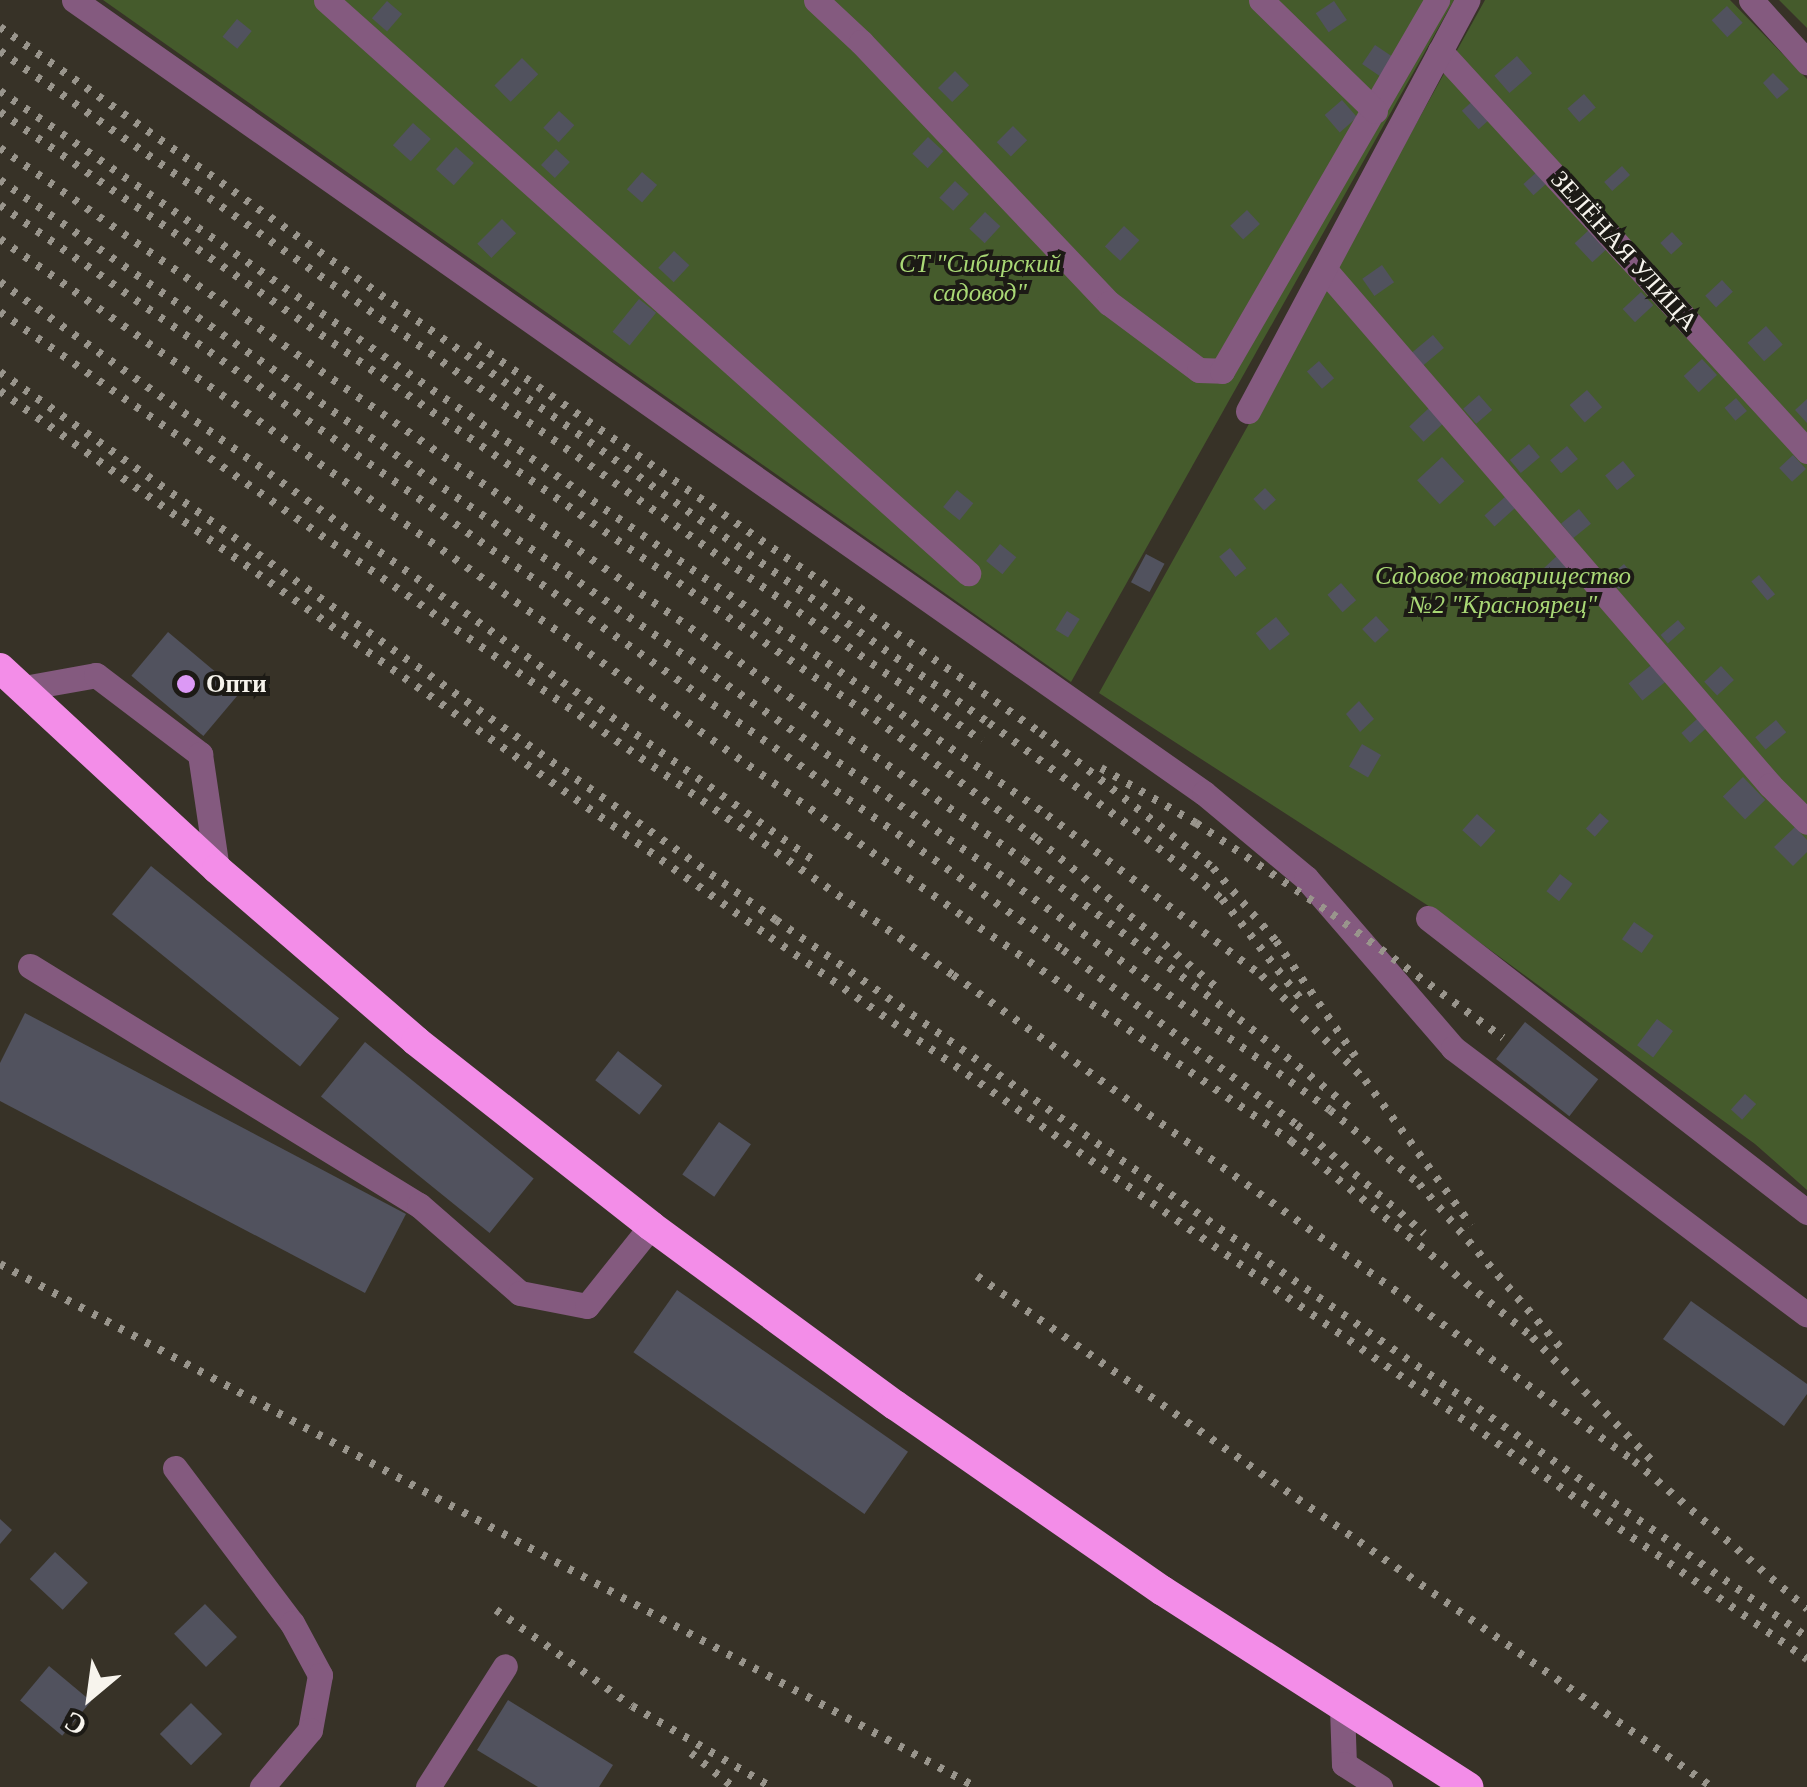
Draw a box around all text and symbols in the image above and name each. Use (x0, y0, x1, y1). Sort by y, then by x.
street label: ЗЕЛЁНАЯ УЛИЦА (1544, 165, 1704, 337)
park label: СТ "Сибирский садовод" (899, 250, 1061, 309)
park label: Садовое товарищество №2 "Красноярец" (1375, 562, 1631, 621)
place label: Опти (206, 669, 267, 699)
marker: Опти (175, 673, 197, 695)
north arrow (40, 1647, 140, 1747)
text: С (59, 1705, 92, 1742)

